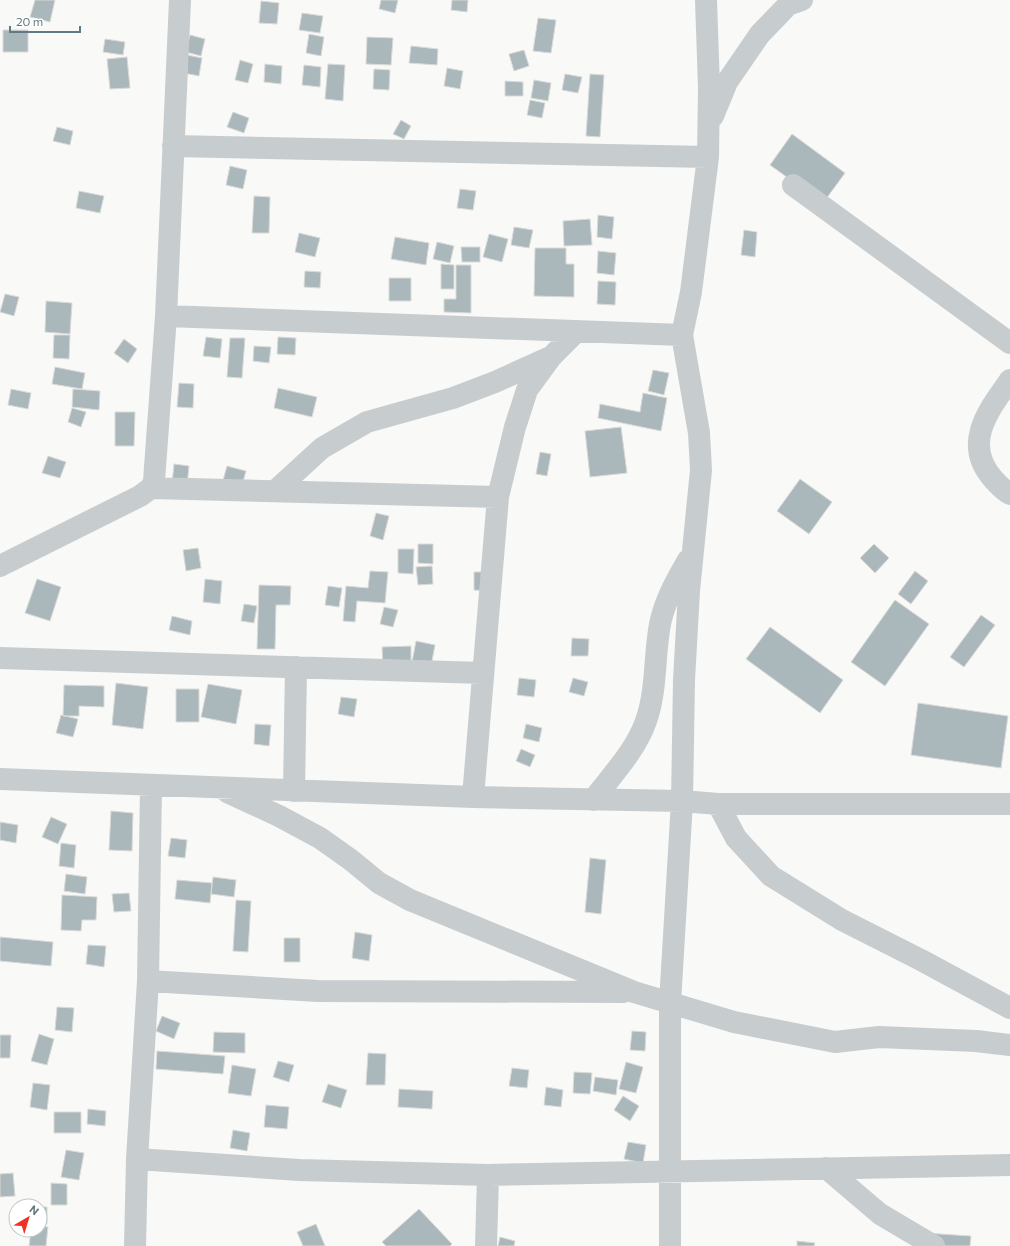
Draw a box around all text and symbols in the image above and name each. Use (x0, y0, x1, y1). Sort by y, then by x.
scale bar (10, 8, 80, 34)
text: 20 m (16, 14, 43, 28)
north arrow (8, 1198, 48, 1238)
text: N (27, 1202, 42, 1217)

